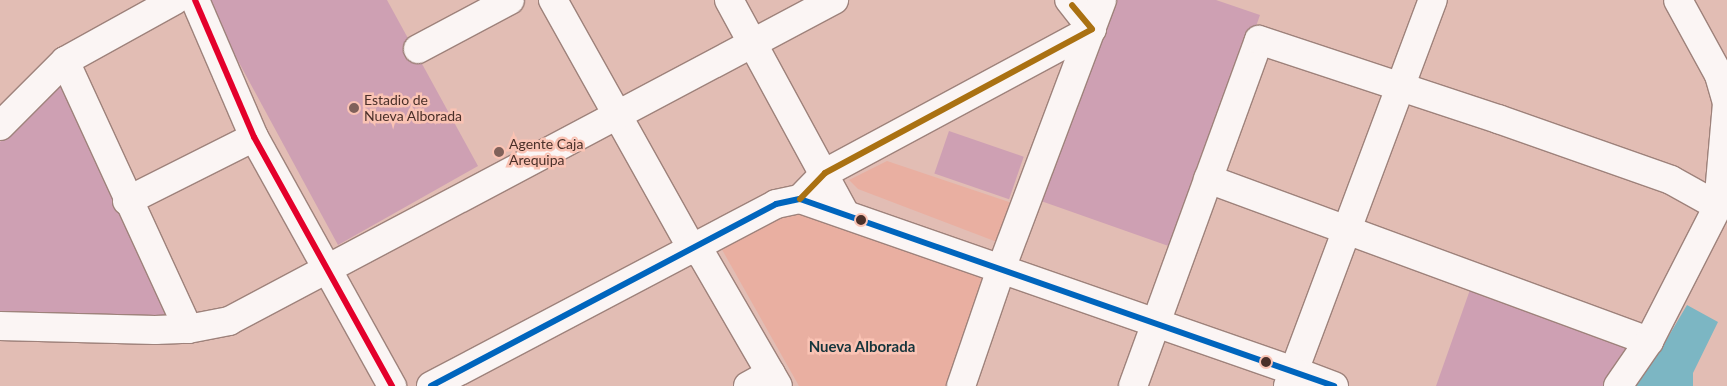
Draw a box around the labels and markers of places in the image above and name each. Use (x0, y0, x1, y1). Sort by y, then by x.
place label: Estadio de Nueva Alborada (364, 92, 462, 124)
marker: Estadio de Nueva Alborada (348, 102, 360, 114)
place label: Agente Caja Arequipa (509, 136, 583, 168)
marker: Agente Caja Arequipa (493, 146, 505, 158)
unlabelled marker (856, 215, 866, 225)
unlabelled marker (1261, 357, 1271, 367)

